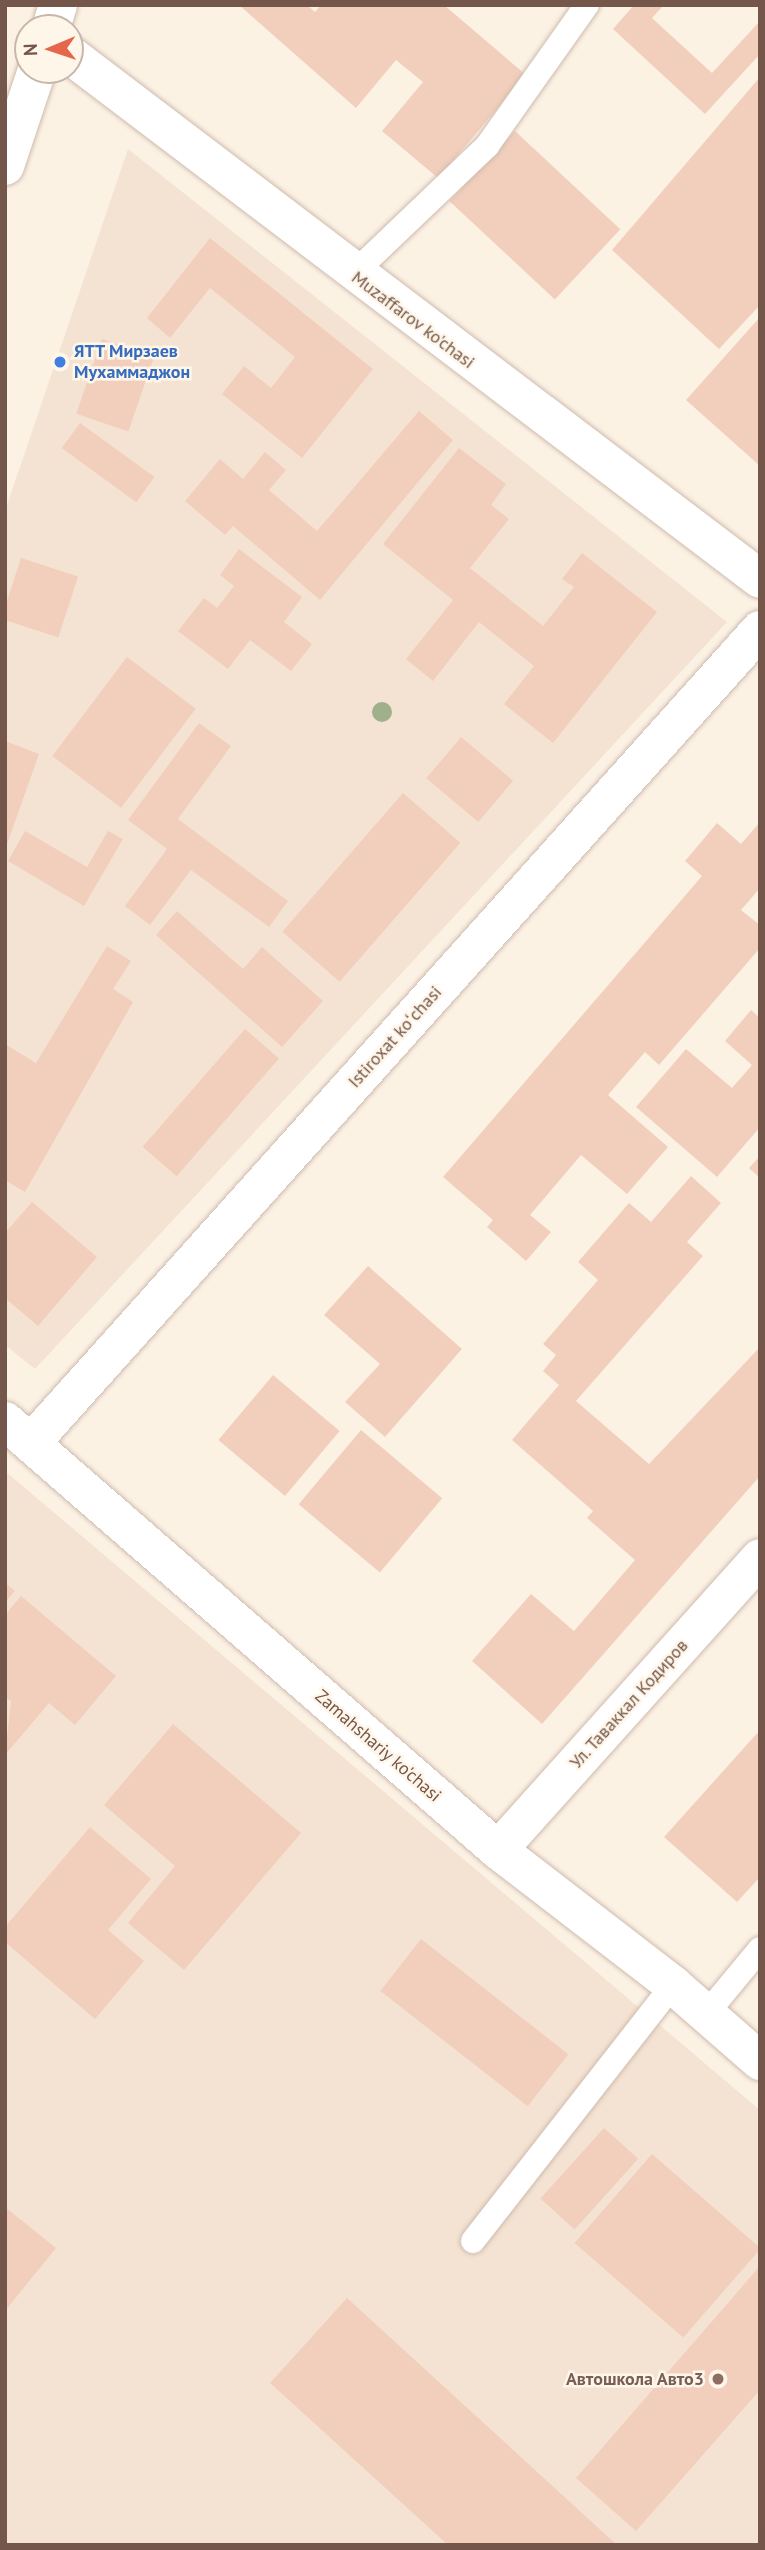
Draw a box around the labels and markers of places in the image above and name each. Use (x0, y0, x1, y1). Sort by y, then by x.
place label: ЯТТ Мирзаев Мухаммаджон (74, 341, 190, 384)
marker: ЯТТ Мирзаев Мухаммаджон (52, 354, 68, 370)
place label: Автошкола Авто3 (565, 2368, 704, 2390)
marker: Автошкола Авто3 (710, 2371, 726, 2387)

